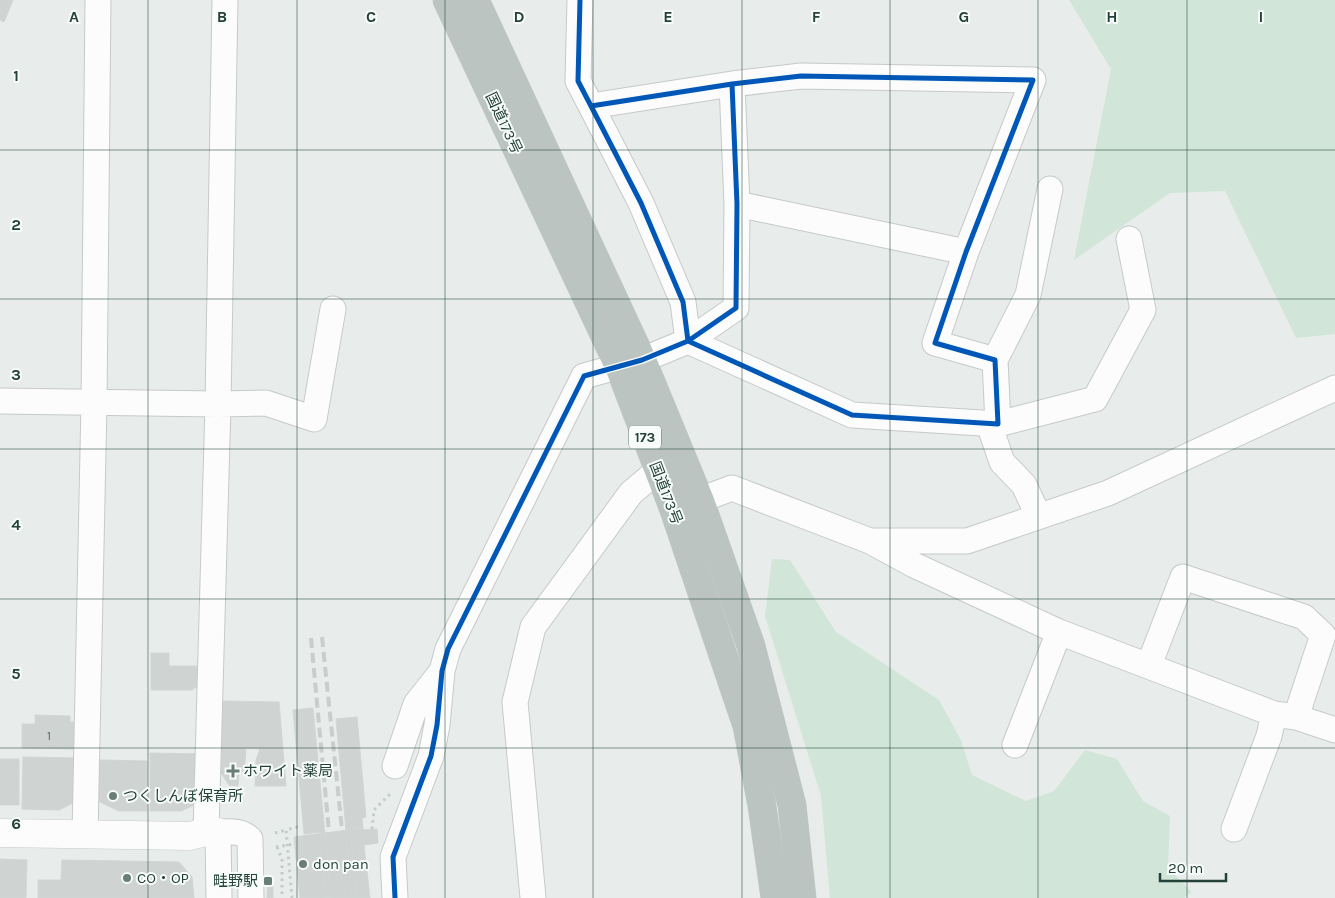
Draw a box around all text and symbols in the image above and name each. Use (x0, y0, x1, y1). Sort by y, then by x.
text: A (69, 7, 79, 26)
text: B (217, 7, 227, 26)
text: C (366, 7, 376, 26)
text: D (514, 7, 525, 26)
text: E (663, 7, 673, 26)
text: F (812, 7, 821, 26)
text: G (959, 7, 969, 26)
text: H (1106, 7, 1118, 26)
text: I (1259, 7, 1263, 26)
text: 1 (13, 66, 19, 85)
street label: 国道173号 (482, 89, 526, 157)
text: 2 (11, 215, 21, 234)
text: 3 (11, 365, 21, 384)
road number: 173 (629, 426, 661, 448)
street label: 国道173号 (646, 459, 686, 527)
text: 4 (11, 515, 21, 534)
text: 5 (11, 664, 21, 683)
house number: 1 (47, 729, 51, 743)
place label: ホワイト薬局 (243, 762, 333, 780)
marker: ホワイト薬局 (227, 765, 239, 777)
place label: つくしんぼ保育所 (123, 787, 243, 805)
marker: つくしんぼ保育所 (107, 790, 119, 802)
text: 6 (11, 814, 21, 833)
scale bar (1160, 850, 1226, 882)
place label: don pan (313, 855, 369, 873)
marker: don pan (297, 858, 309, 870)
text: 20 m (1168, 859, 1203, 877)
place label: CO・OP (137, 869, 189, 887)
marker: CO・OP (121, 872, 133, 884)
place label: 畦野駅 (213, 872, 258, 890)
marker: 畦野駅 (262, 875, 274, 887)

